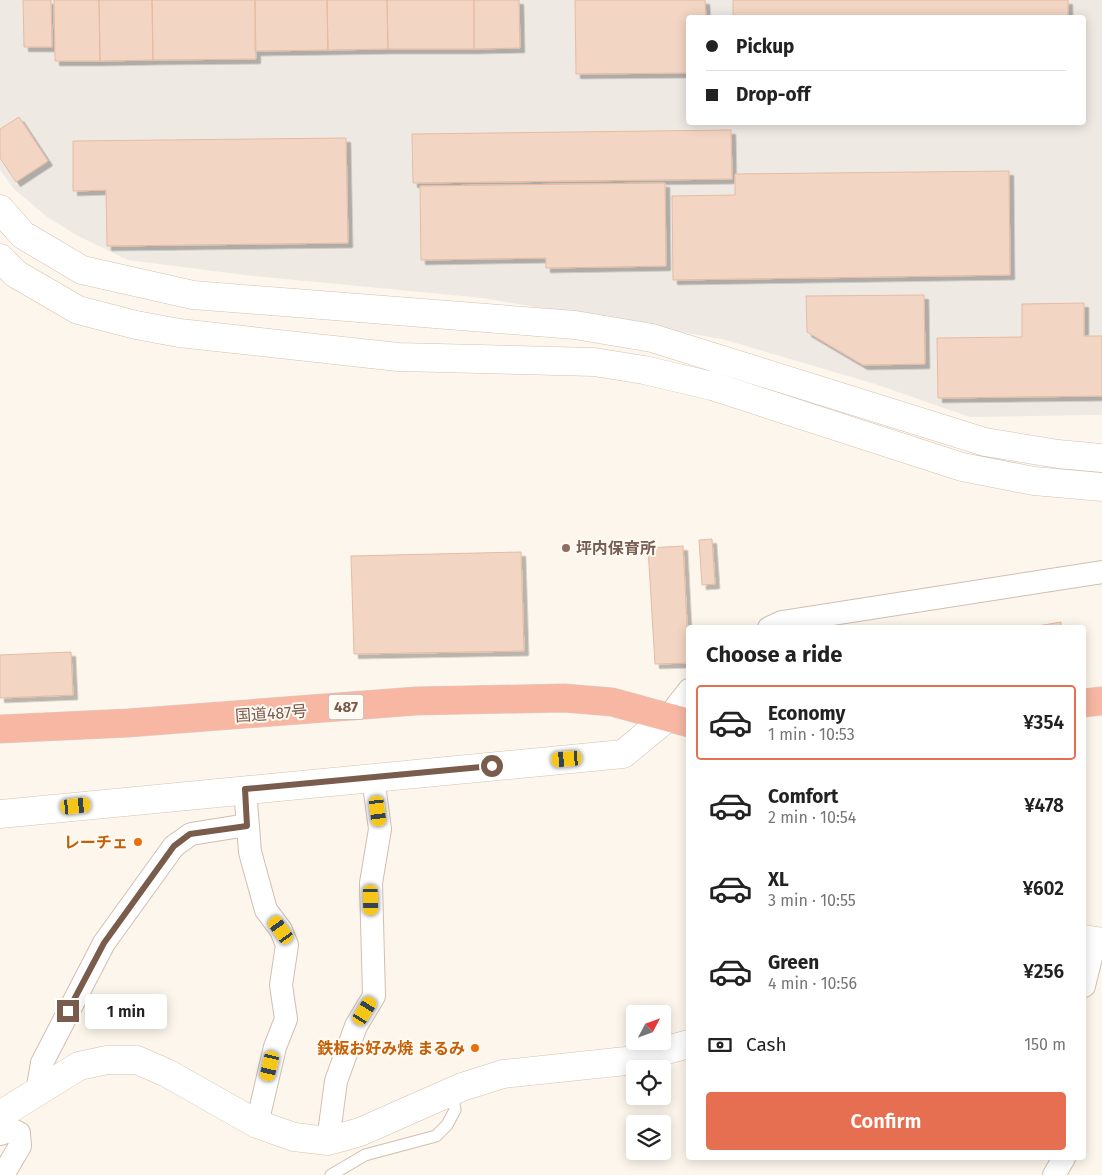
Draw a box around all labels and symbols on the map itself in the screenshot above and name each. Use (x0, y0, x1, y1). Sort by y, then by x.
place label: 坪内保育所 (576, 539, 656, 558)
marker: 坪内保育所 (560, 542, 572, 554)
road number: 487 (328, 694, 364, 720)
street label: 国道487号 (234, 702, 308, 725)
car (551, 750, 582, 768)
route start (481, 755, 503, 777)
car (368, 795, 387, 827)
car (60, 797, 91, 815)
place label: レーチェ (64, 833, 128, 852)
marker: レーチェ (132, 836, 144, 848)
car (363, 885, 378, 915)
car (266, 913, 295, 947)
callout: 1 min (86, 994, 168, 1028)
car (350, 994, 379, 1028)
route end (57, 1000, 79, 1022)
north arrow (626, 1005, 671, 1050)
place label: 鉄板お好み焼 まるみ (317, 1039, 465, 1058)
marker: 鉄板お好み焼 まるみ (469, 1042, 481, 1054)
car (259, 1050, 280, 1082)

